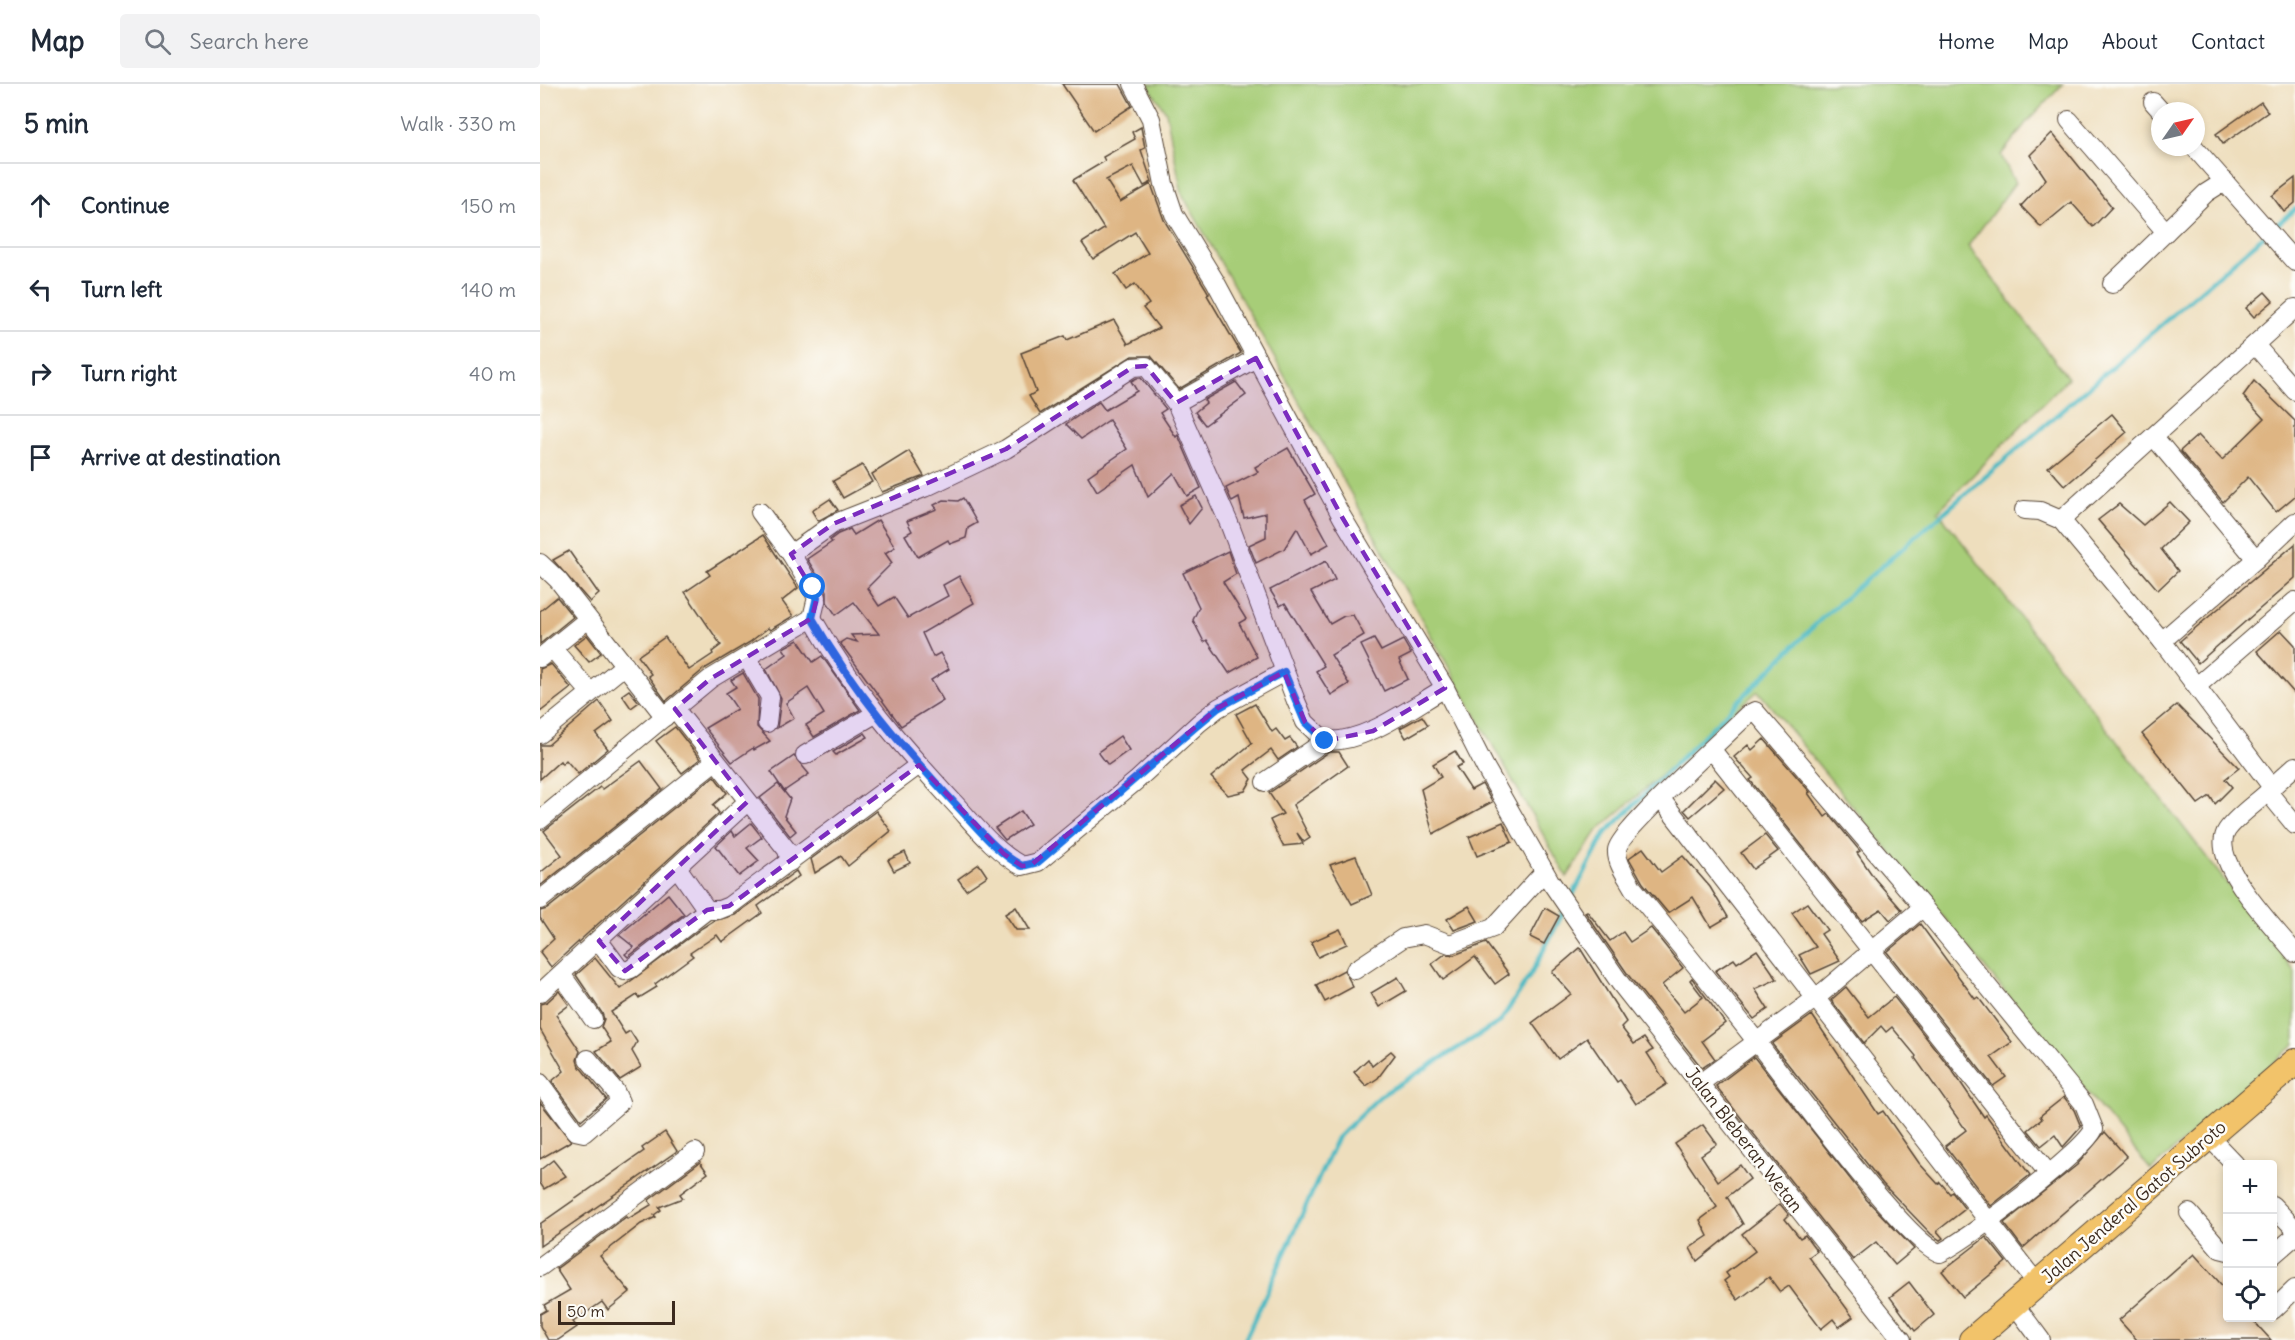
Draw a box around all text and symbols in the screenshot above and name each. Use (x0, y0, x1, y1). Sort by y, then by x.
search box (120, 14, 540, 68)
text: Map (30, 23, 84, 59)
icon: search (141, 25, 174, 58)
text: Search here (189, 27, 309, 55)
text: Home (1938, 28, 1995, 55)
text: Map (2028, 28, 2069, 55)
text: About (2102, 28, 2158, 55)
text: Contact (2191, 28, 2265, 55)
north arrow (2151, 102, 2205, 156)
text: 5 min (24, 107, 89, 140)
text: Walk · 330 m (400, 111, 516, 136)
icon: ahead (24, 189, 57, 222)
text: Continue (81, 191, 170, 219)
text: 150 m (461, 193, 516, 218)
icon: left (24, 273, 57, 306)
text: Turn left (81, 275, 162, 303)
text: 140 m (461, 277, 516, 302)
icon: right (24, 357, 57, 390)
text: Turn right (81, 359, 177, 387)
text: 40 m (469, 361, 516, 386)
icon: arrive (24, 441, 57, 474)
text: Arrive at destination (81, 443, 281, 471)
route start (799, 573, 825, 599)
route end (1311, 727, 1337, 753)
street label: Jalan Bleberan Wetan (1681, 1063, 1808, 1217)
street label: Jalan Jenderal Gatot Subroto (2037, 1115, 2231, 1288)
map controls (2223, 1160, 2277, 1322)
button: + (2223, 1160, 2277, 1214)
button: − (2223, 1214, 2277, 1268)
button: locate (2223, 1268, 2277, 1322)
scale bar (558, 1298, 675, 1326)
text: 50 m (567, 1301, 605, 1321)

